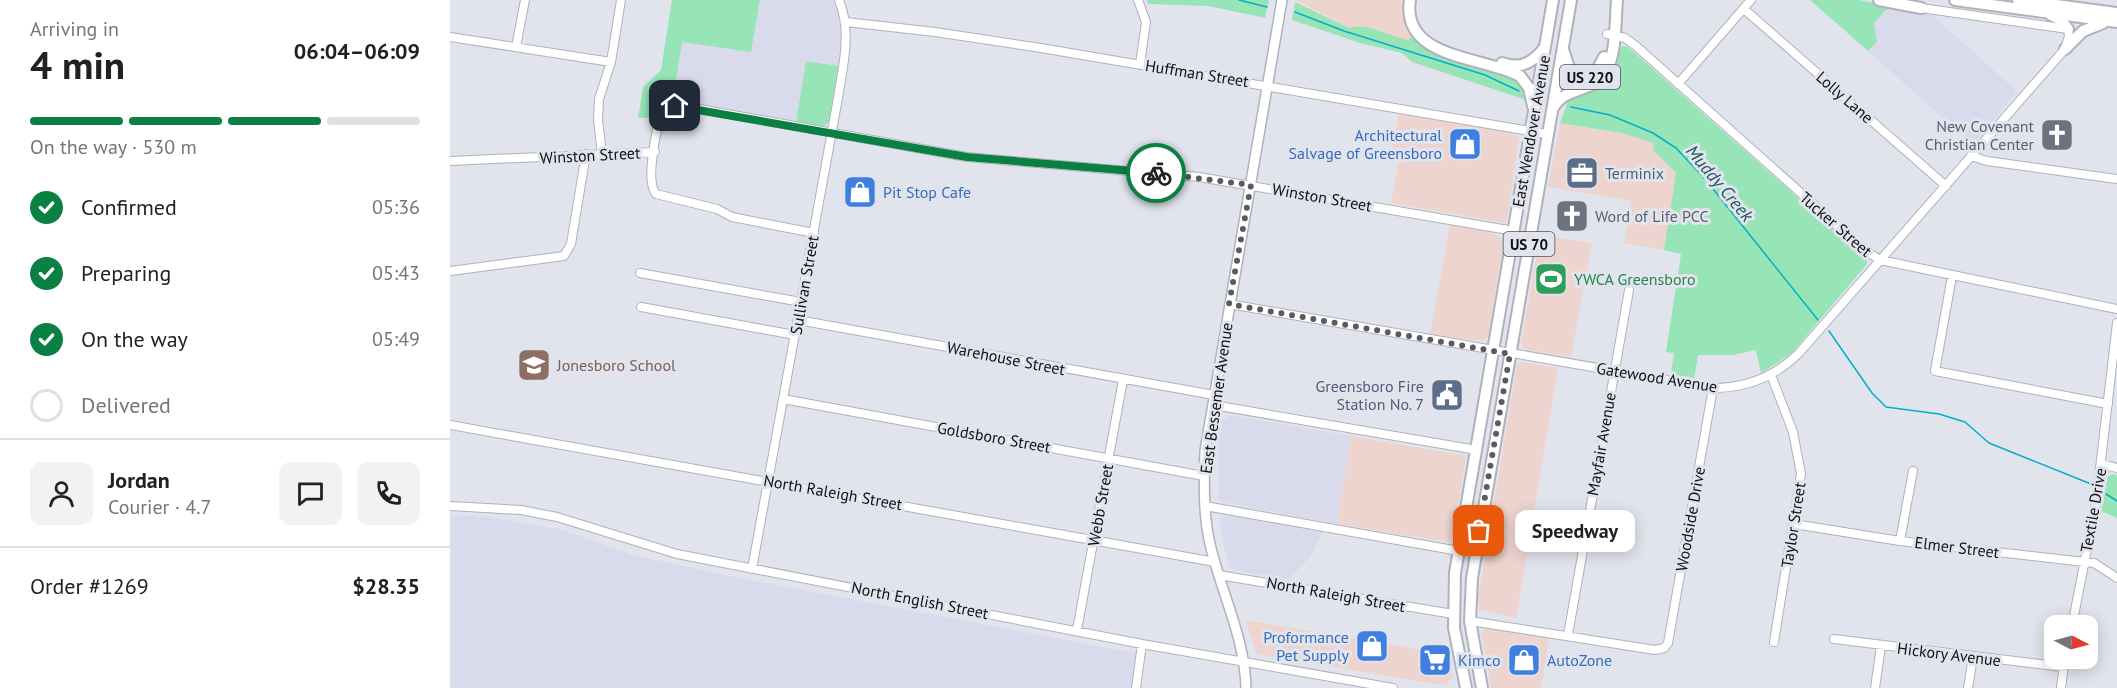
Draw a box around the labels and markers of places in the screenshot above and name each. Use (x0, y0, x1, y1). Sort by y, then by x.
pin (649, 80, 700, 131)
place label: New Covenant Christian Center (1925, 116, 2035, 154)
church icon: New Covenant Christian Center (2039, 117, 2075, 153)
place label: Architectural Salvage of Greensboro (1288, 125, 1442, 163)
shop icon: Architectural Salvage of Greensboro (1447, 126, 1483, 162)
office icon: Terminix (1564, 155, 1600, 191)
place label: Terminix (1605, 163, 1664, 183)
shop icon: Pit Stop Cafe (842, 174, 878, 210)
place label: Pit Stop Cafe (883, 182, 971, 202)
church icon: Word of Life PCC (1554, 198, 1590, 234)
place label: Word of Life PCC (1595, 206, 1709, 226)
sports icon: YWCA Greensboro (1533, 261, 1569, 297)
place label: YWCA Greensboro (1574, 269, 1696, 289)
school or university icon: Jonesboro School (516, 347, 552, 383)
place label: Jonesboro School (556, 355, 676, 375)
place label: Greensboro Fire Station No. 7 (1316, 376, 1424, 414)
public building icon: Greensboro Fire Station No. 7 (1429, 377, 1465, 413)
pin (1453, 505, 1504, 556)
callout: Speedway (1515, 510, 1635, 552)
place label: Proformance Pet Supply (1263, 627, 1350, 665)
shop icon: Proformance Pet Supply (1354, 628, 1390, 664)
supermarket icon: Kimco (1417, 642, 1453, 678)
shop icon: AutoZone (1506, 642, 1542, 678)
place label: Kimco (1458, 650, 1500, 670)
place label: AutoZone (1547, 650, 1612, 670)

